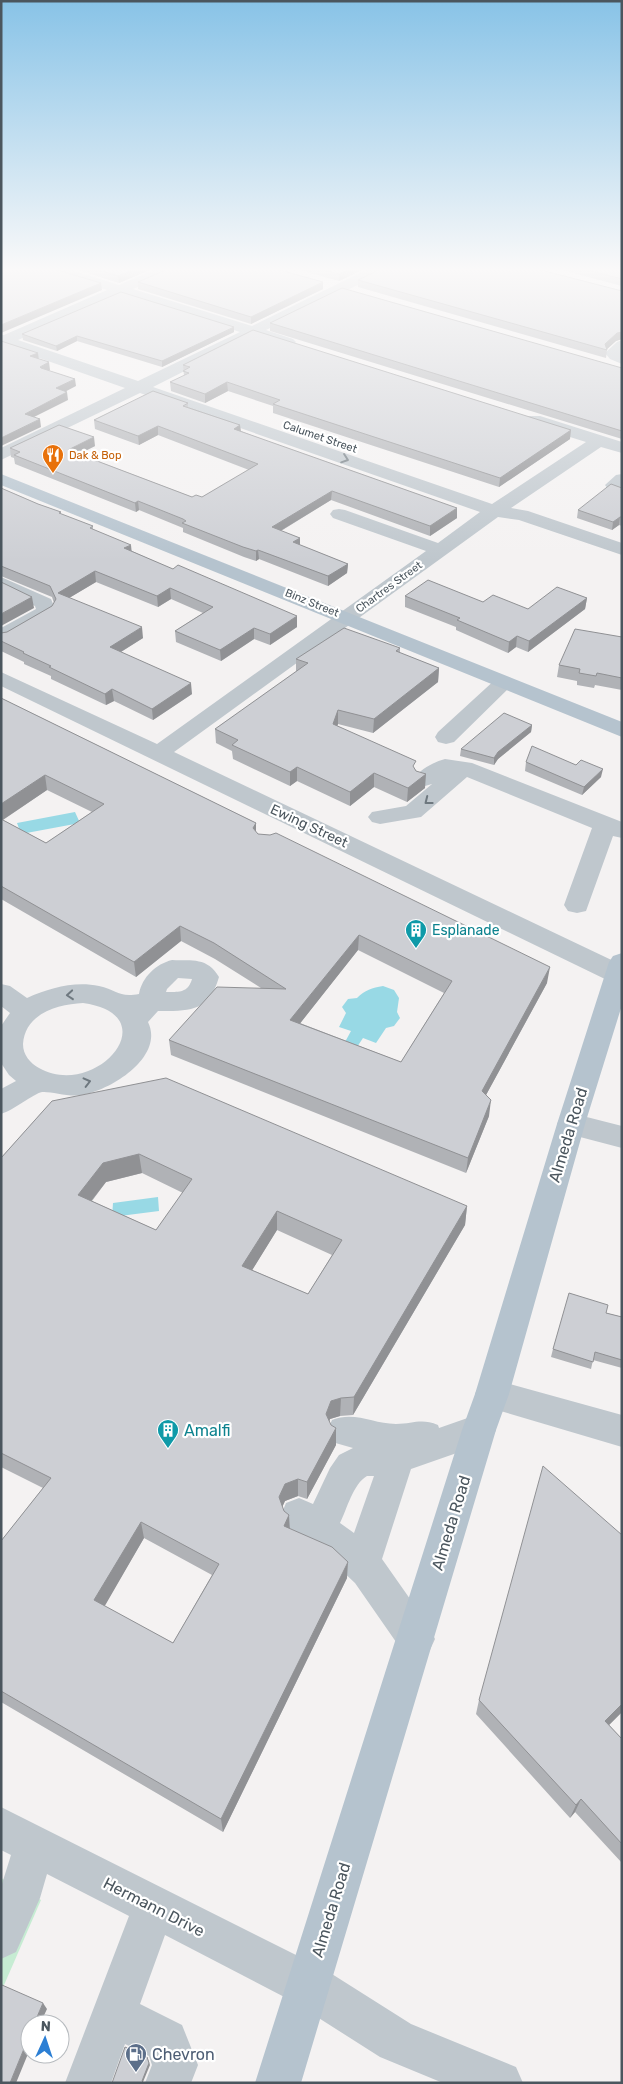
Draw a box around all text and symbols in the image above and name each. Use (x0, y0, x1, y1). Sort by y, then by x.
street label: Calumet Street (281, 418, 359, 456)
restaurant icon: Dak & Bop (41, 443, 65, 474)
place label: Dak & Bop (69, 449, 121, 462)
one-way arrow (340, 453, 348, 463)
street label: Chartres Street (353, 558, 425, 615)
street label: Binz Street (283, 586, 341, 620)
one-way arrow (425, 795, 434, 803)
street label: Ewing Street (267, 801, 351, 852)
building icon: Esplanade (404, 918, 428, 949)
place label: Esplanade (432, 922, 500, 939)
one-way arrow (66, 989, 74, 1000)
one-way arrow (82, 1077, 91, 1088)
street label: Almeda Road (545, 1085, 591, 1185)
building icon: Amalfi (156, 1418, 180, 1449)
place label: Amalfi (184, 1421, 230, 1440)
street label: Almeda Road (428, 1473, 474, 1573)
street label: Almeda Road (308, 1860, 354, 1960)
street label: Hermann Drive (100, 1873, 208, 1941)
north arrow (20, 2014, 70, 2064)
text: N (40, 2018, 51, 2035)
fuel station icon: Chevron (124, 2042, 148, 2073)
place label: Chevron (152, 2045, 215, 2064)

